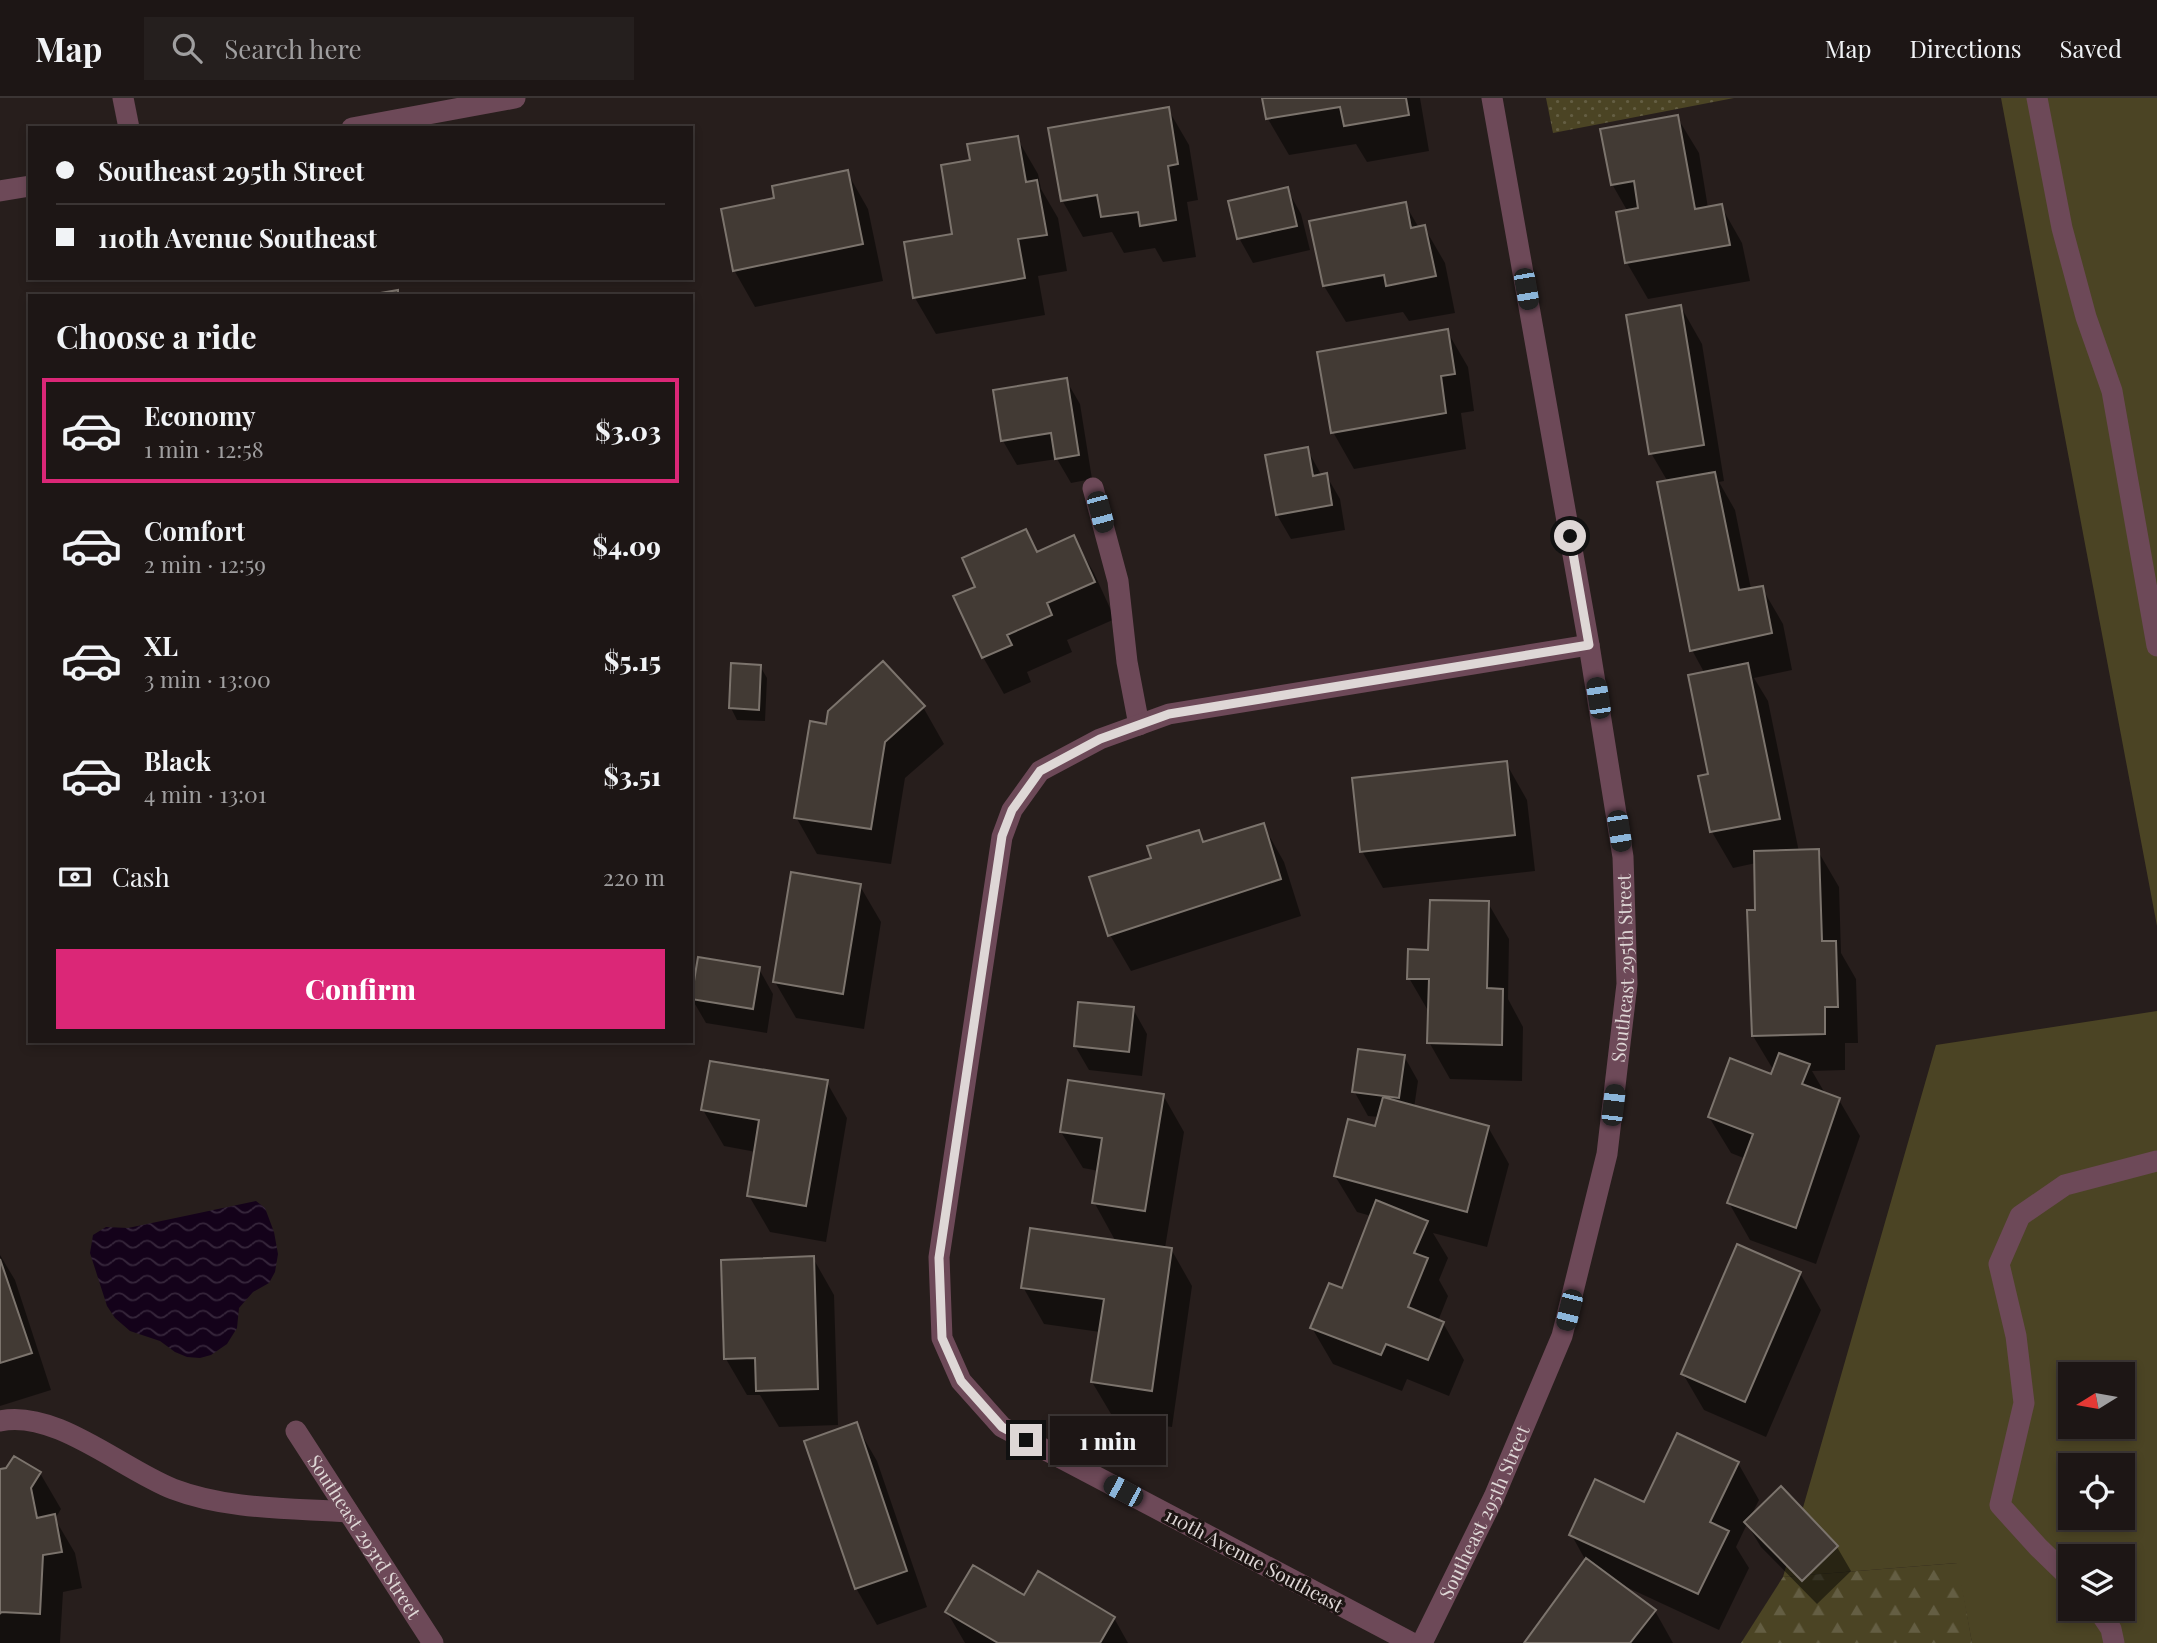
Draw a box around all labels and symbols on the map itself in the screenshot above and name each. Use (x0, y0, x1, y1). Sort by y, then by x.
car (1513, 266, 1540, 312)
car (1085, 489, 1116, 535)
route start (1554, 520, 1586, 552)
car (1585, 676, 1612, 720)
car (1606, 809, 1633, 853)
street label: Southeast 295th Street (1604, 873, 1639, 1063)
car (1601, 1083, 1626, 1127)
car (1554, 1287, 1585, 1333)
north arrow (2058, 1362, 2135, 1438)
callout: 1 min (1050, 1416, 1166, 1464)
street label: Southeast 295th Street (1432, 1421, 1535, 1603)
route end (1010, 1424, 1042, 1456)
street label: Southeast 293rd Street (303, 1449, 428, 1624)
car (1100, 1472, 1147, 1510)
street label: 110th Avenue Southeast (1161, 1501, 1349, 1617)

